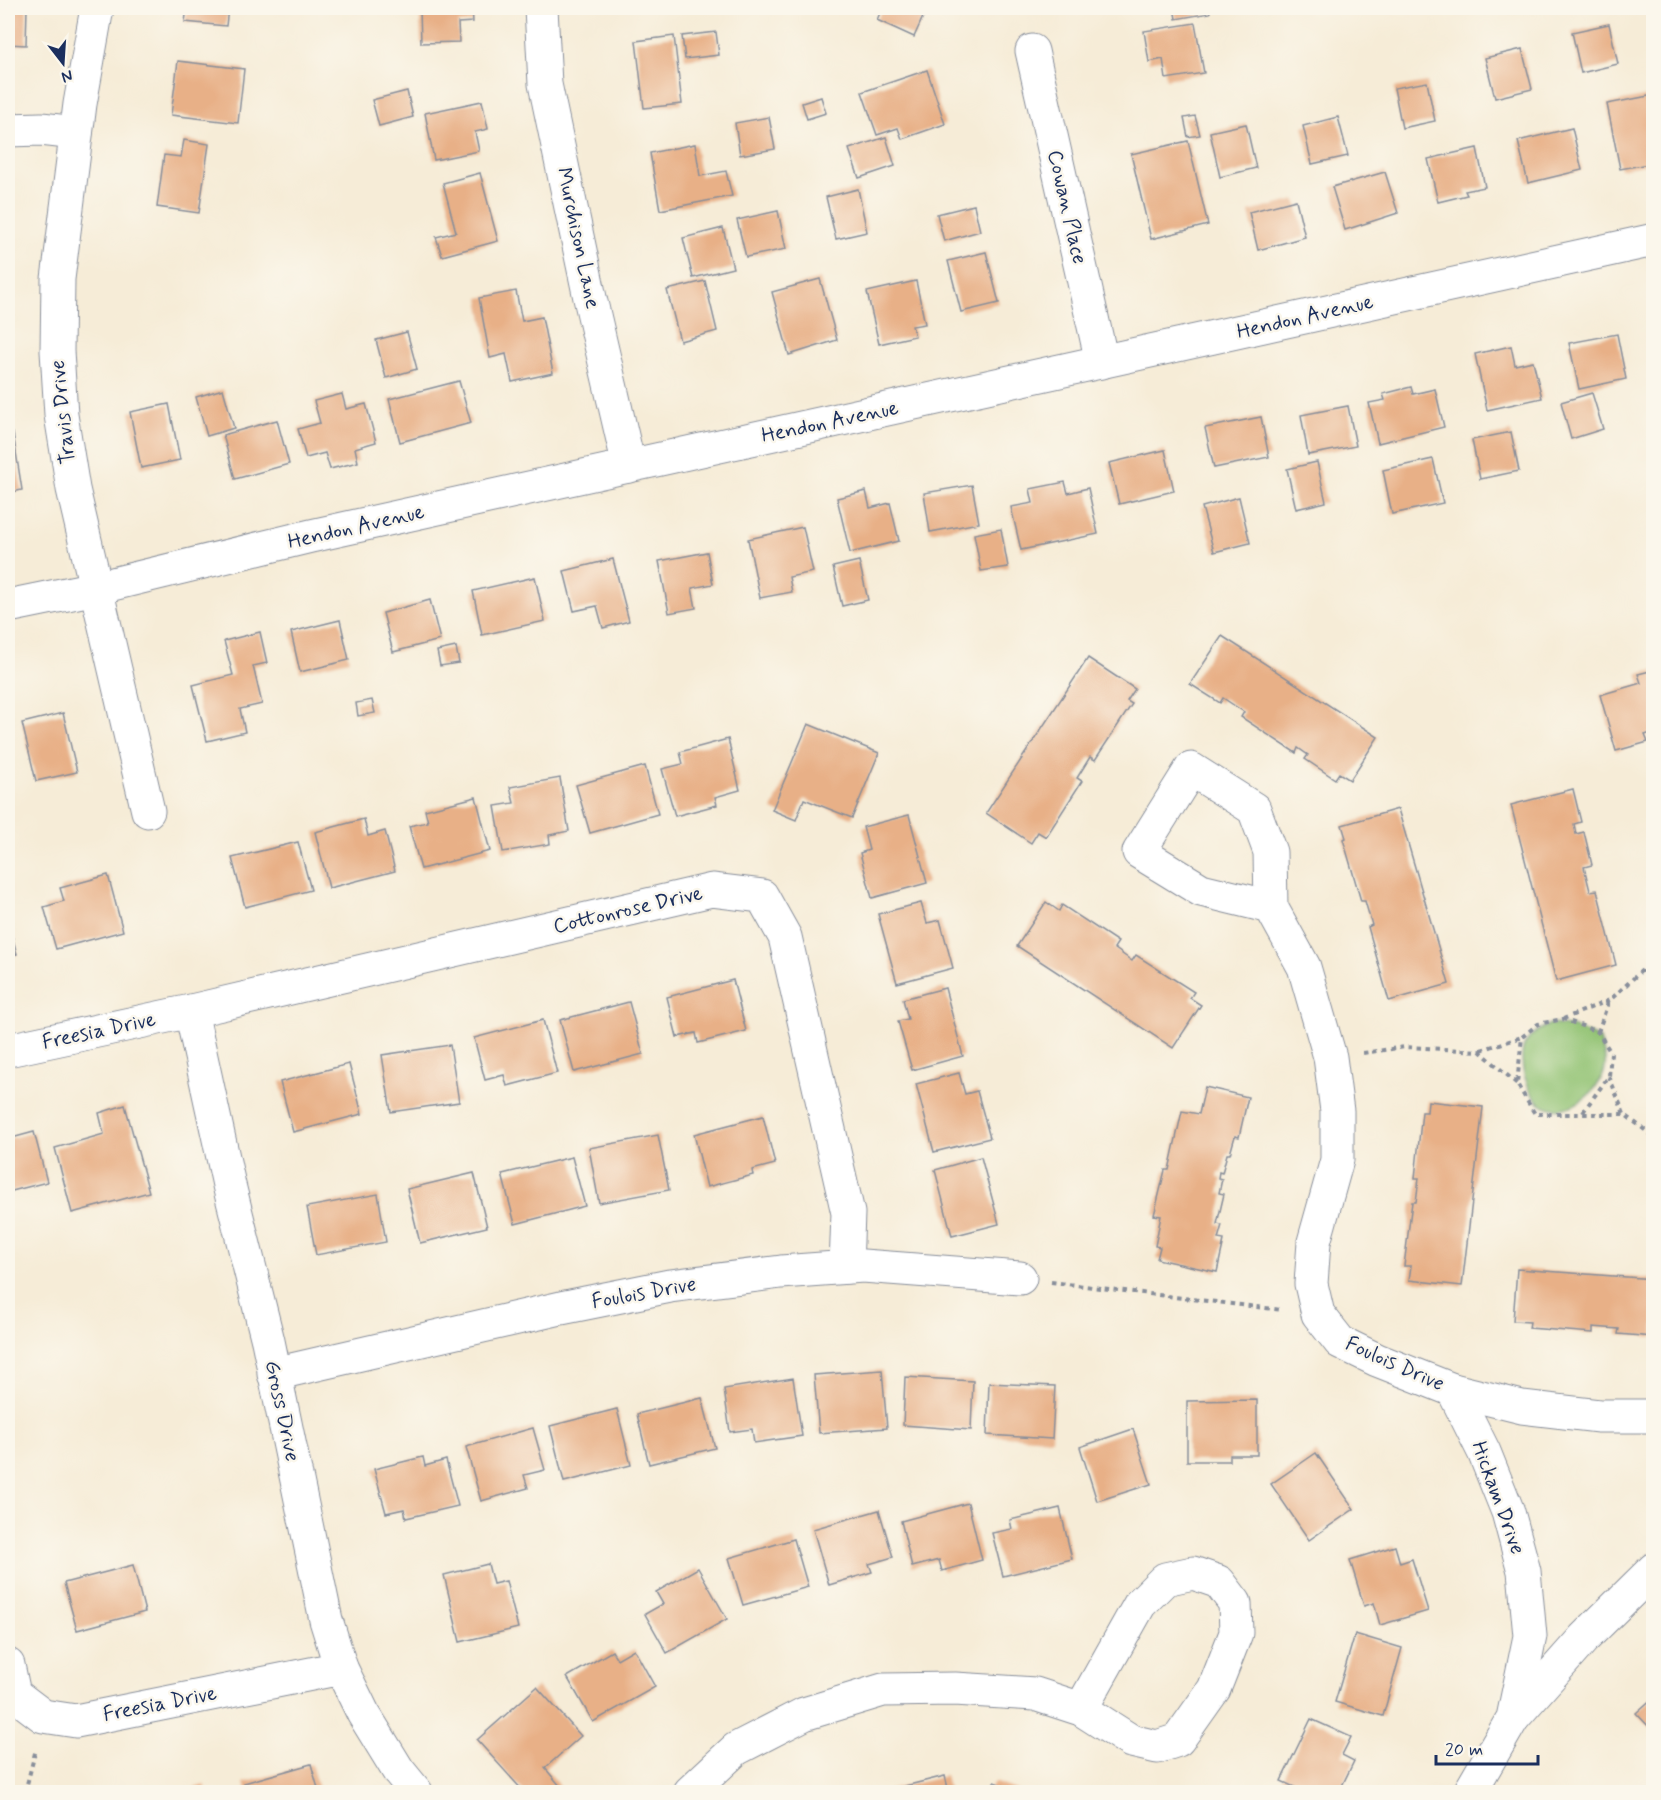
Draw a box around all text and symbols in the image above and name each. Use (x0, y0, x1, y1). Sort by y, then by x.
north arrow (33, 33, 93, 93)
text: N (59, 64, 75, 88)
street label: Cowan Place (1040, 147, 1094, 267)
street label: Murchison Lane (549, 165, 607, 311)
street label: Hendon Avenue (1234, 288, 1376, 346)
street label: Travis Drive (44, 358, 82, 466)
street label: Hendon Avenue (759, 394, 901, 450)
street label: Hendon Avenue (285, 498, 427, 556)
street label: Cottonrose Drive (551, 879, 706, 941)
street label: Freesia Drive (40, 1005, 158, 1057)
street label: Foulois Drive (590, 1270, 698, 1316)
street label: Foulois Drive (1341, 1330, 1449, 1398)
street label: Gross Drive (258, 1358, 306, 1464)
street label: Hickam Drive (1465, 1437, 1531, 1559)
street label: Freesia Drive (101, 1679, 219, 1729)
scale bar (1436, 1728, 1538, 1766)
text: 20 m (1445, 1738, 1483, 1762)

